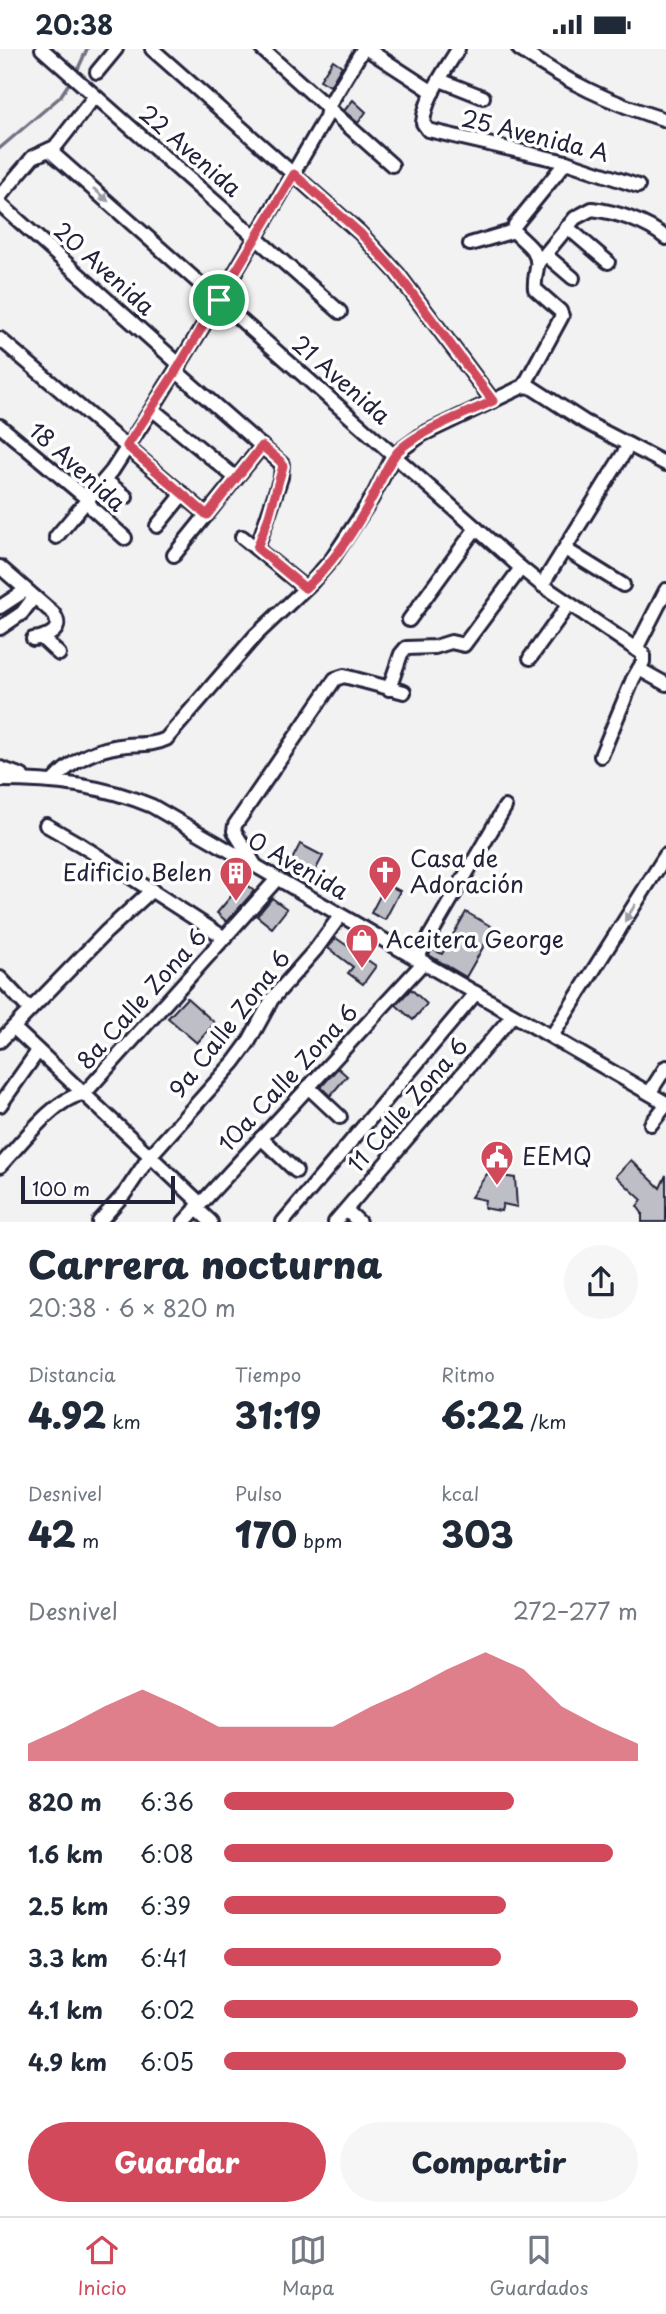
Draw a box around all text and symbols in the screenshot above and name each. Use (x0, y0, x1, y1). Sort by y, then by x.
text: 20:38 (35, 5, 113, 44)
street label: 22 Avenida (132, 95, 250, 205)
street label: 25 Avenida A (458, 99, 613, 170)
one-way arrow (92, 187, 109, 203)
street label: 20 Avenida (47, 213, 164, 323)
pin (189, 270, 249, 330)
icon: arrive (200, 281, 238, 319)
street label: 21 Avenida (285, 326, 399, 432)
street label: 18 Avenida (22, 413, 135, 519)
street label: 0 Avenida (242, 822, 356, 908)
place label: Casa de Adoración (410, 840, 524, 901)
church icon: Casa de Adoración (366, 853, 404, 902)
place label: Edificio Belen (63, 854, 212, 889)
building icon: Edificio Belen (217, 854, 255, 903)
one-way arrow (623, 903, 636, 923)
street label: 8a Calle Zona 6 (68, 919, 214, 1077)
shop icon: Aceitera George (343, 921, 381, 970)
place label: Aceitera George (386, 921, 564, 956)
street label: 9a Calle Zona 6 (160, 942, 298, 1105)
street label: 10a Calle Zona 6 (209, 995, 365, 1159)
street label: 11 Calle Zona 6 (338, 1029, 475, 1179)
public building icon: EEMQ (478, 1138, 516, 1187)
place label: EEMQ (522, 1138, 592, 1173)
scale bar (21, 1173, 175, 1205)
text: 100 m (32, 1174, 90, 1202)
text: Carrera nocturna (28, 1235, 383, 1292)
button: share (564, 1245, 638, 1319)
text: 20:38 · 6 × 820 m (28, 1290, 236, 1325)
text: Distancia (28, 1360, 116, 1388)
text: Tiempo (235, 1360, 301, 1388)
text: Ritmo (441, 1360, 495, 1388)
text: 4.92 (28, 1388, 106, 1441)
text: 31:19 (235, 1388, 321, 1441)
text: 6:22 (441, 1388, 524, 1441)
text: km (106, 1407, 141, 1435)
text: /km (524, 1407, 567, 1435)
text: Desnivel (28, 1479, 102, 1507)
text: Pulso (235, 1479, 282, 1507)
text: kcal (441, 1479, 479, 1507)
text: 42 (28, 1507, 76, 1560)
text: 170 (235, 1507, 297, 1560)
text: 303 (441, 1507, 514, 1560)
text: m (76, 1526, 99, 1554)
text: bpm (297, 1526, 343, 1554)
text: Desnivel (28, 1593, 118, 1628)
text: 272–277 m (513, 1593, 638, 1628)
text: 820 m (28, 1784, 102, 1819)
text: 6:36 (140, 1784, 194, 1819)
text: 1.6 km (28, 1836, 103, 1871)
text: 6:08 (140, 1836, 194, 1871)
text: 2.5 km (28, 1888, 108, 1923)
text: 6:39 (140, 1888, 191, 1923)
text: 3.3 km (28, 1940, 108, 1975)
text: 6:41 (140, 1940, 187, 1975)
text: 4.1 km (28, 1992, 103, 2027)
text: 6:02 (140, 1992, 195, 2027)
text: 4.9 km (28, 2044, 107, 2079)
text: 6:05 (140, 2044, 194, 2079)
button: Guardar (28, 2122, 326, 2202)
button: Compartir (340, 2122, 638, 2202)
tab: Inicio (78, 2231, 127, 2301)
tab: Mapa (282, 2231, 334, 2301)
tab: Guardados (489, 2231, 588, 2301)

